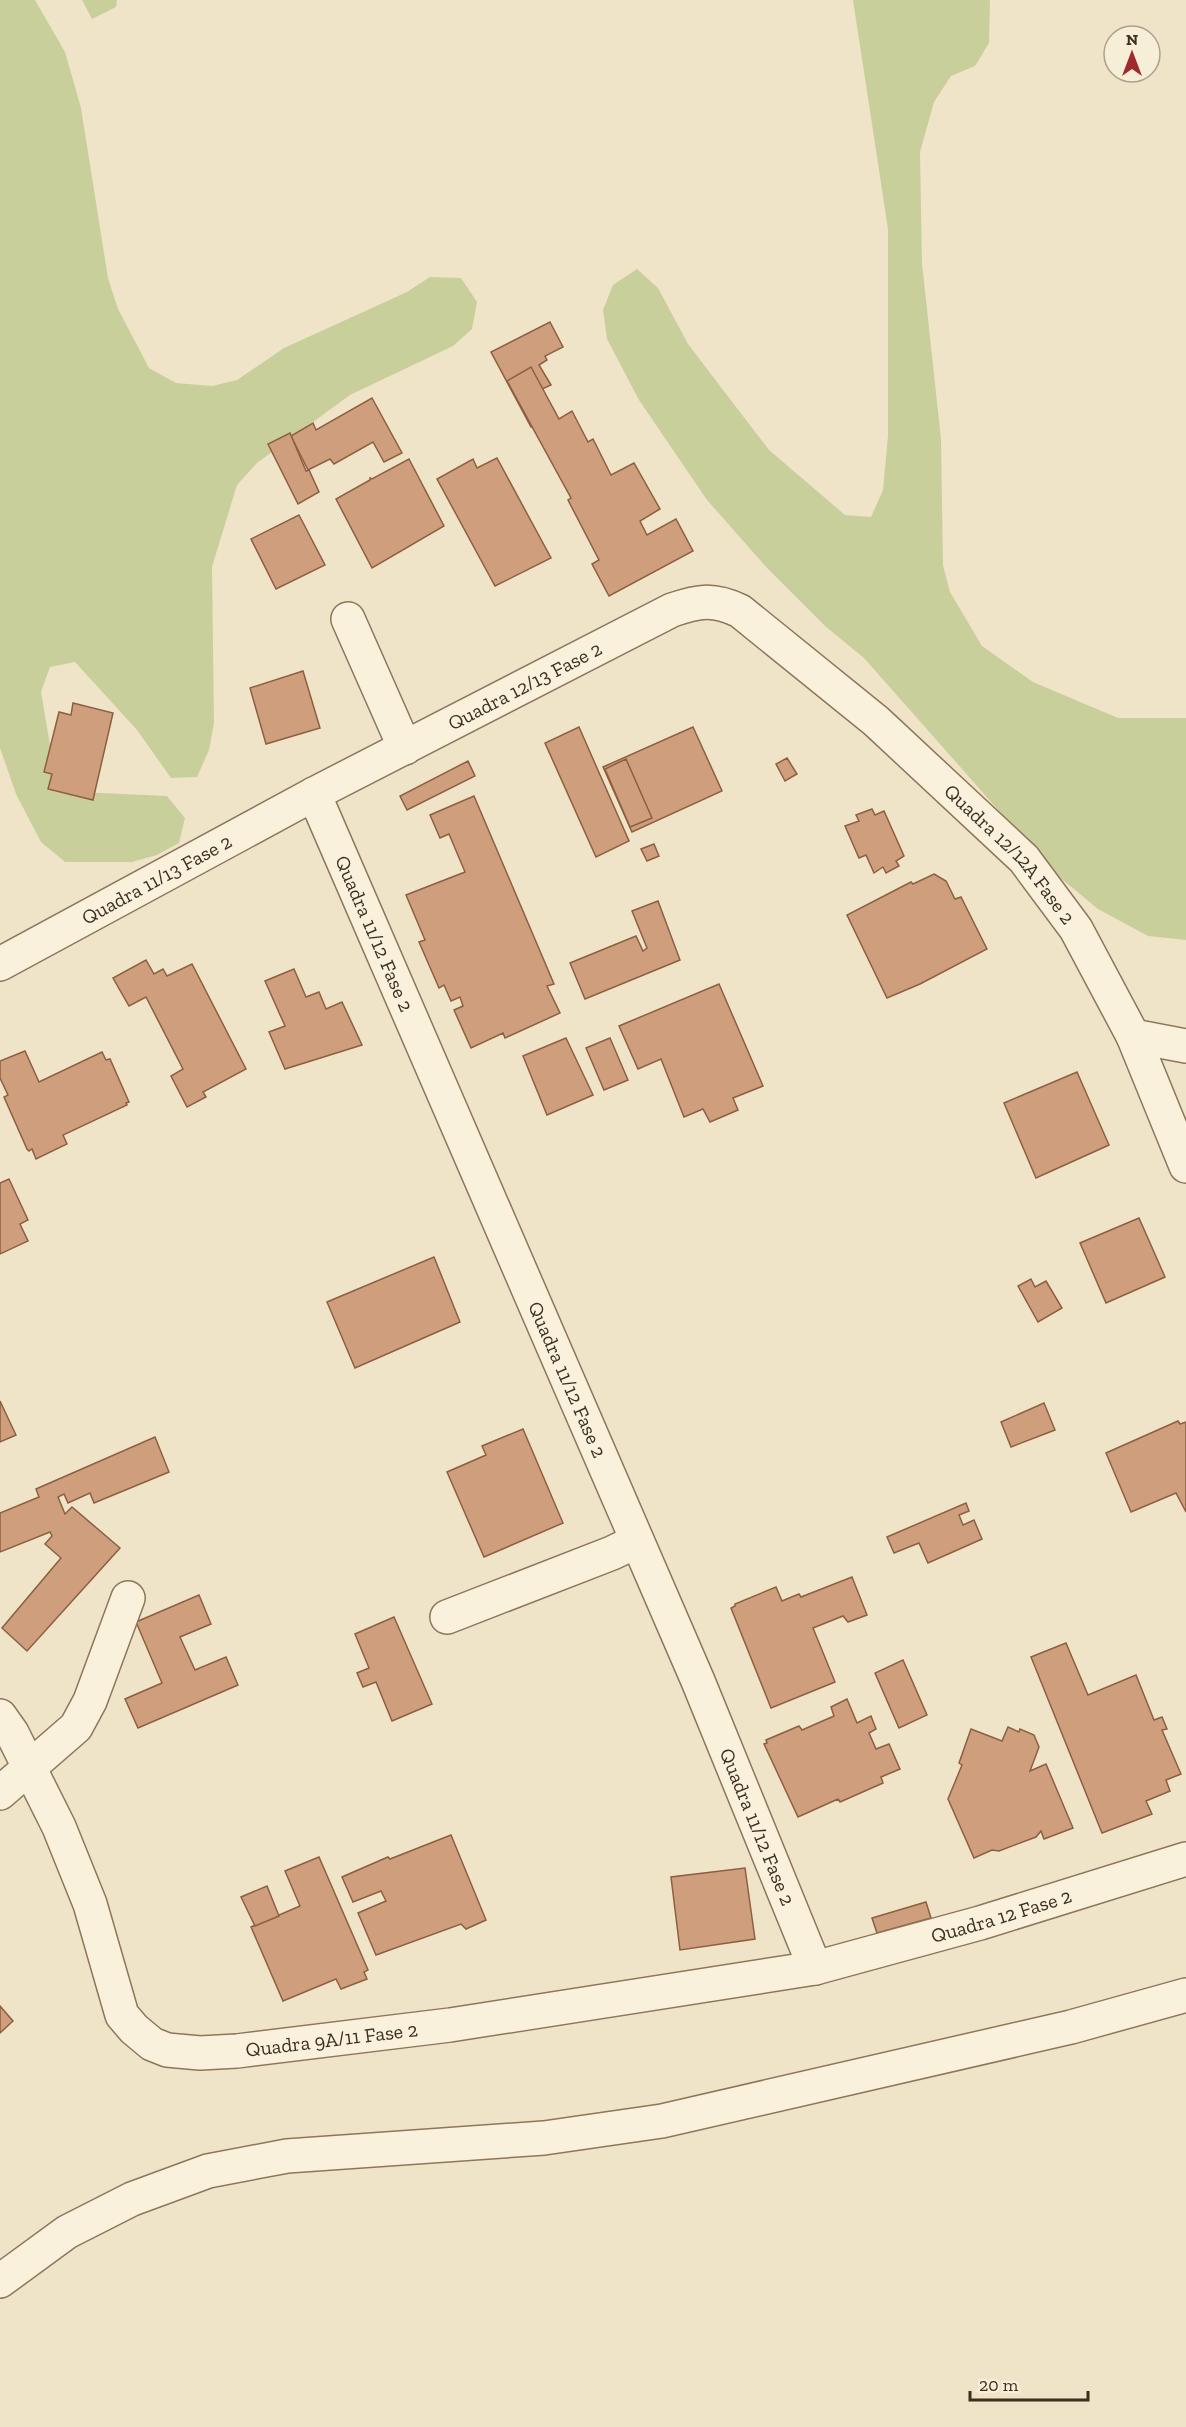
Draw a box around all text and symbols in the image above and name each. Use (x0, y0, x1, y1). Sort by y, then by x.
north arrow (1102, 24, 1162, 84)
text: N (1126, 30, 1138, 49)
street label: Quadra 12/13 Fase 2 (444, 636, 606, 735)
street label: Quadra 12/12A Fase 2 (939, 779, 1080, 929)
street label: Quadra 11/13 Fase 2 (77, 829, 236, 930)
street label: Quadra 11/12 Fase 2 (330, 852, 419, 1015)
street label: Quadra 11/12 Fase 2 (523, 1298, 612, 1461)
street label: Quadra 11/12 Fase 2 (715, 1745, 800, 1909)
street label: Quadra 12 Fase 2 (928, 1883, 1074, 1948)
street label: Quadra 9A/11 Fase 2 (244, 2017, 419, 2062)
scale bar (970, 2364, 1088, 2402)
text: 20 m (979, 2374, 1019, 2396)

